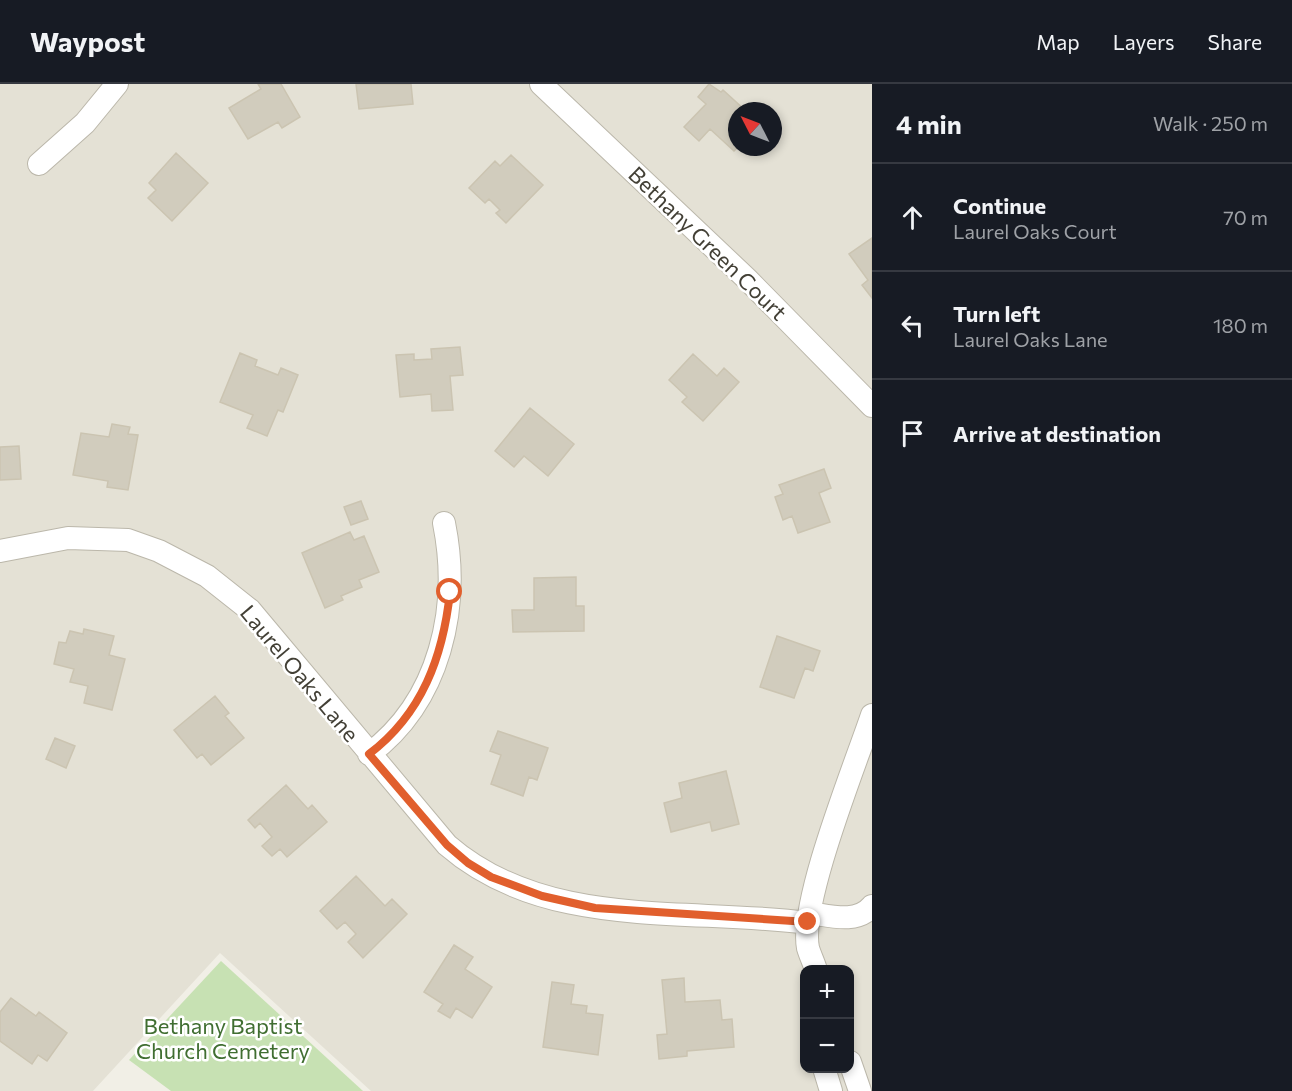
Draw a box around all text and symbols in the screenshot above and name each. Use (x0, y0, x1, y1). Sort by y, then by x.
text: Waypost (30, 24, 145, 58)
text: Map (1036, 29, 1080, 54)
text: Layers (1113, 29, 1175, 54)
text: Share (1208, 29, 1262, 54)
north arrow (728, 102, 782, 156)
text: 4 min (896, 108, 962, 139)
text: Walk · 250 m (1153, 111, 1268, 135)
street label: Bethany Green Court (623, 160, 793, 326)
text: Continue (953, 192, 1046, 219)
icon: ahead (896, 201, 929, 234)
text: 70 m (1223, 205, 1268, 229)
text: Laurel Oaks Court (953, 219, 1117, 243)
text: Turn left (953, 300, 1040, 327)
icon: left (896, 309, 929, 342)
text: 180 m (1213, 313, 1268, 337)
text: Laurel Oaks Lane (953, 327, 1108, 351)
icon: arrive (896, 417, 929, 450)
text: Arrive at destination (953, 420, 1161, 447)
route start (436, 578, 462, 604)
street label: Laurel Oaks Lane (235, 599, 365, 747)
route end (794, 908, 820, 934)
map controls (800, 965, 854, 1073)
button: + (800, 965, 854, 1019)
park label: Bethany Baptist Church Cemetery (136, 1012, 310, 1064)
button: − (800, 1019, 854, 1073)

